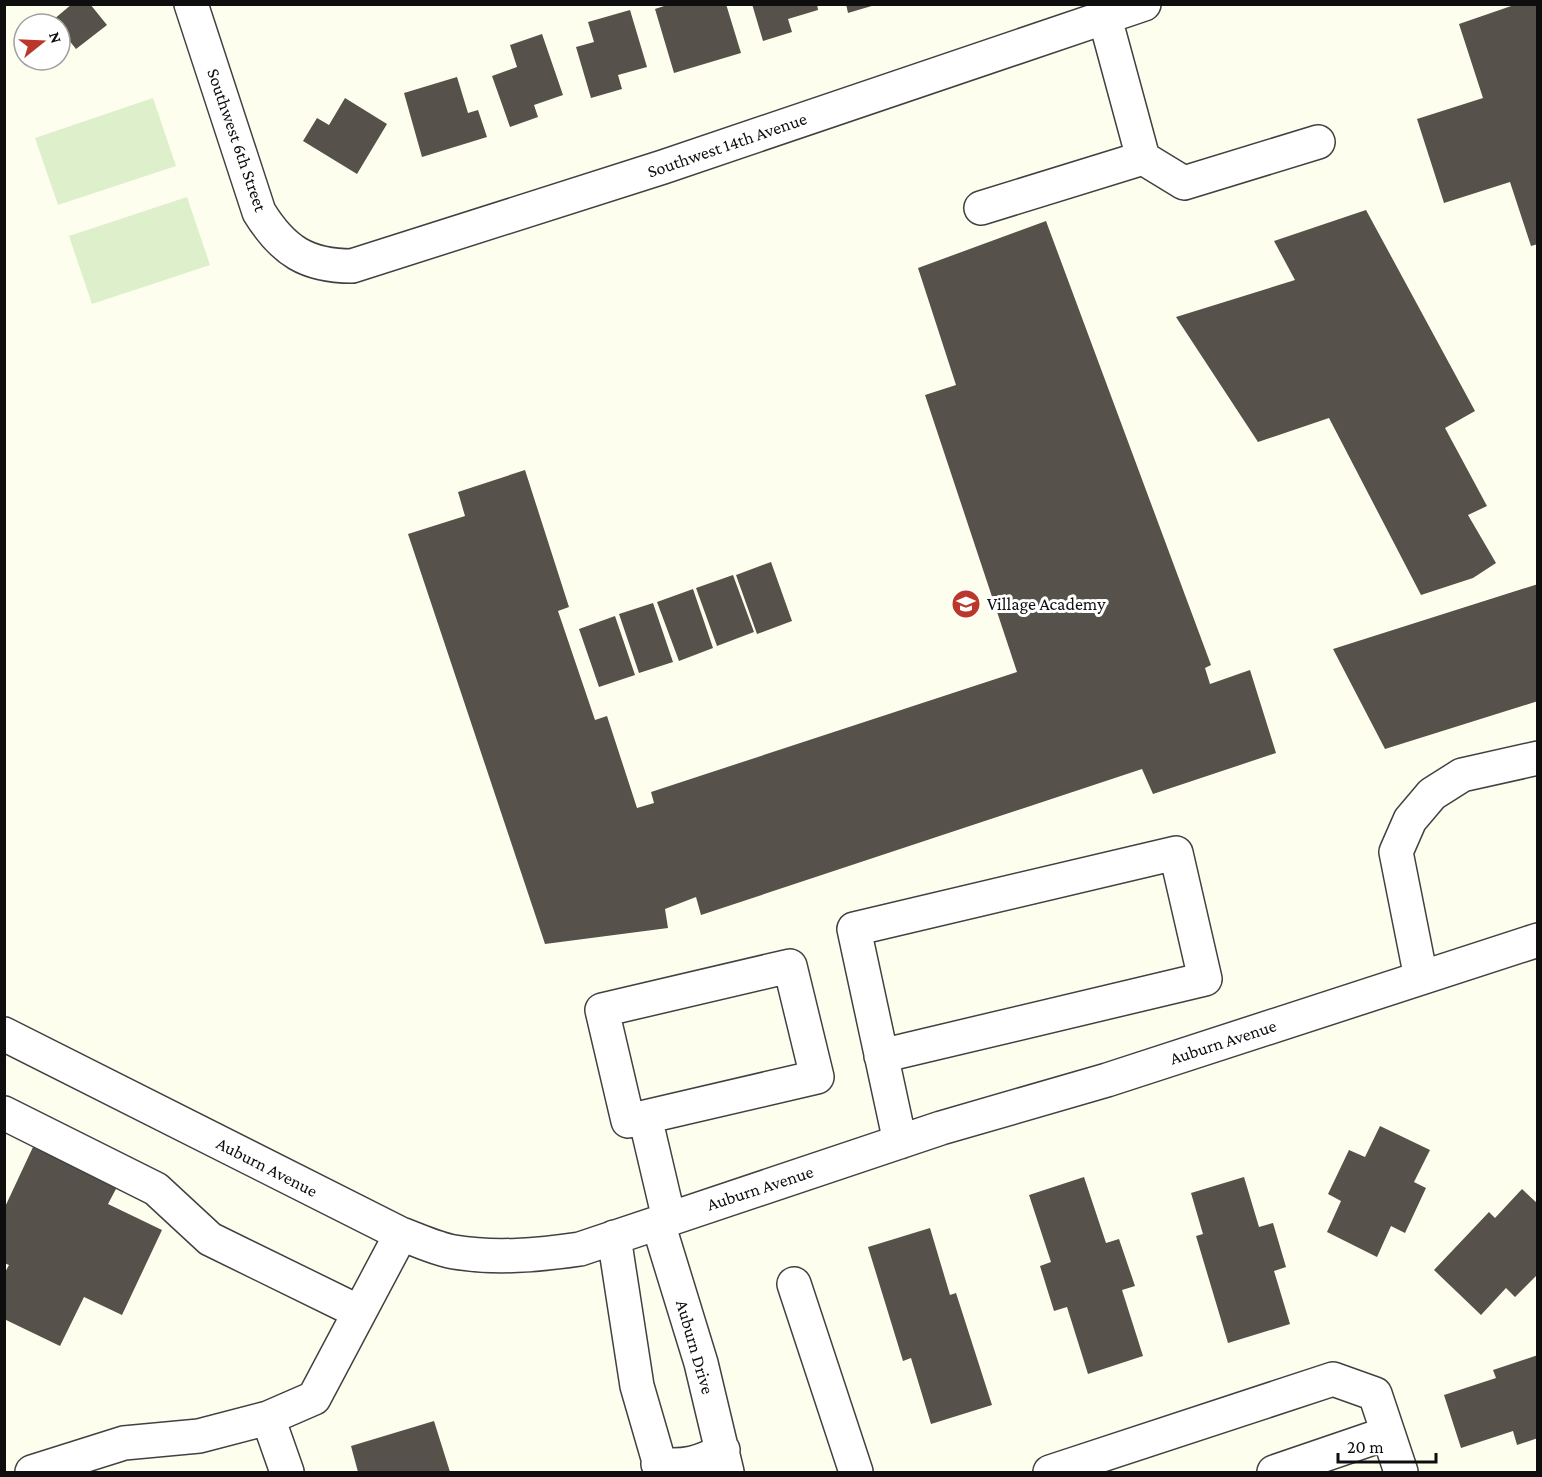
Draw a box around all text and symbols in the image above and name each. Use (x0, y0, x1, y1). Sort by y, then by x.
north arrow (12, 12, 72, 72)
text: N (46, 30, 66, 45)
street label: Southwest 6th Street (203, 66, 271, 215)
street label: Southwest 14th Avenue (645, 108, 809, 182)
school or university icon: Village Academy (950, 588, 982, 620)
place label: Village Academy (987, 594, 1106, 614)
street label: Auburn Avenue (1167, 1015, 1279, 1069)
street label: Auburn Avenue (213, 1133, 321, 1201)
street label: Auburn Avenue (704, 1161, 816, 1215)
street label: Auburn Drive (672, 1298, 718, 1396)
scale bar (1338, 1426, 1436, 1464)
text: 20 m (1347, 1437, 1384, 1457)

